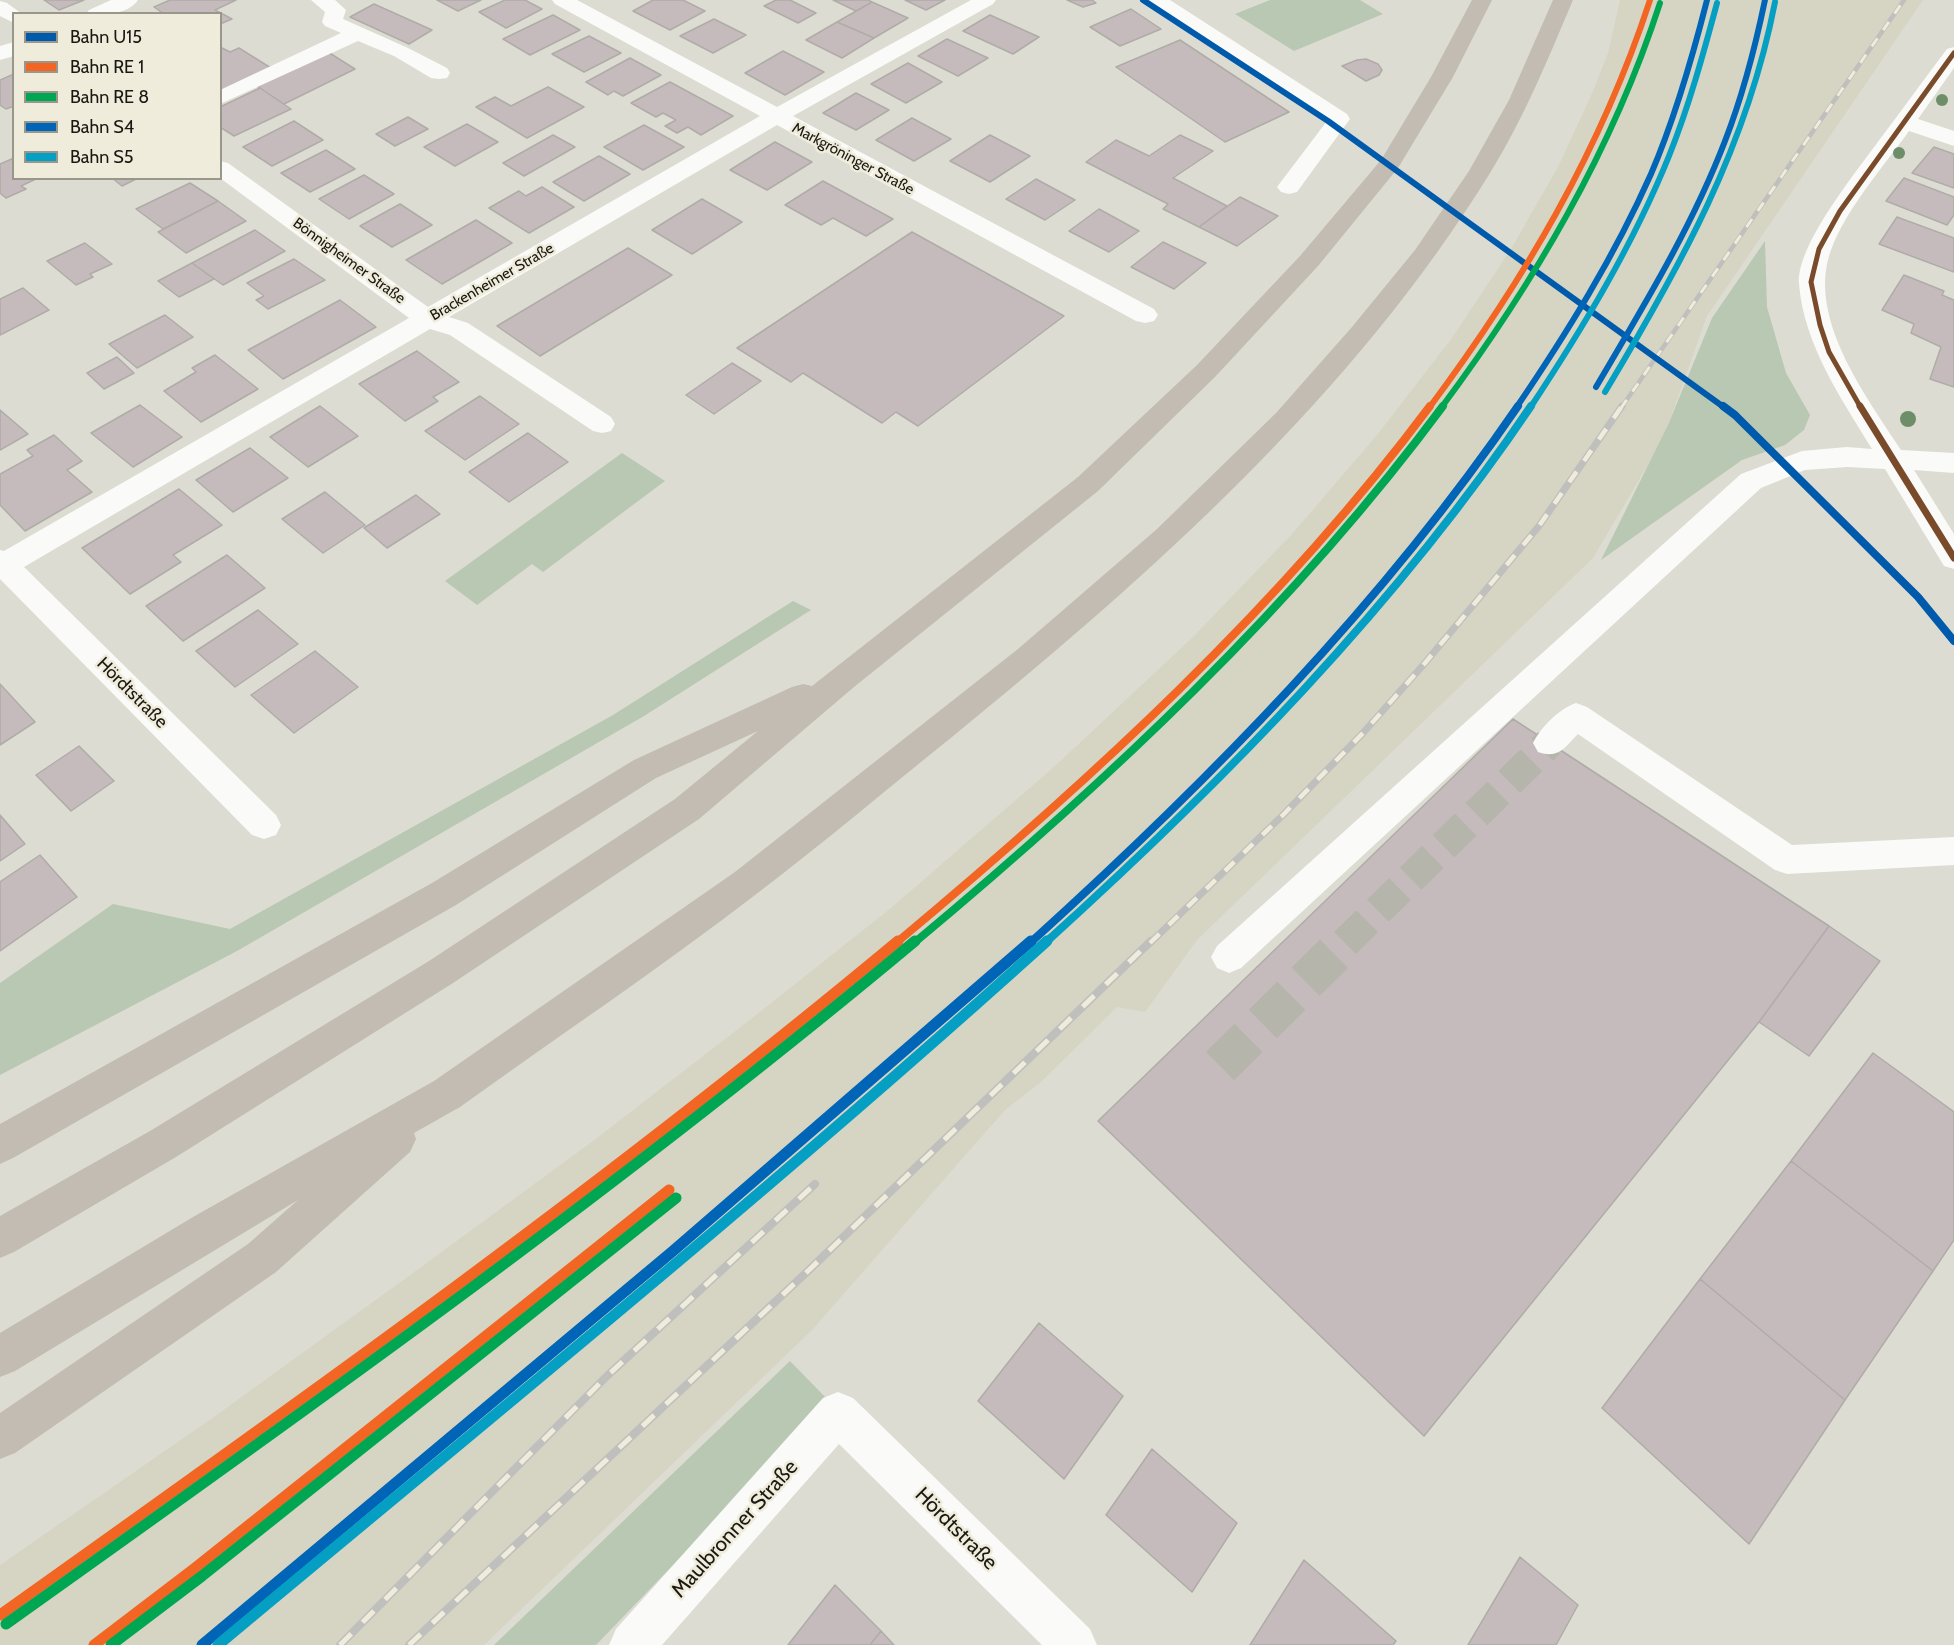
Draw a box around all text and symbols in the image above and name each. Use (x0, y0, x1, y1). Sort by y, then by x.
legend (12, 12, 222, 180)
text: Bahn U15 (70, 26, 142, 48)
text: Bahn RE 1 (70, 56, 144, 78)
text: Bahn RE 8 (70, 86, 149, 108)
text: Bahn S4 (70, 116, 134, 138)
street label: Markgröninger Straße (789, 119, 917, 199)
text: Bahn S5 (70, 146, 134, 168)
street label: Bönnigheimer Straße (289, 214, 409, 308)
street label: Brackenheimer Straße (427, 239, 557, 325)
street label: Hördtstraße (92, 653, 172, 733)
street label: Maulbronner Straße (667, 1455, 803, 1603)
street label: Hördtstraße (910, 1483, 1002, 1575)

